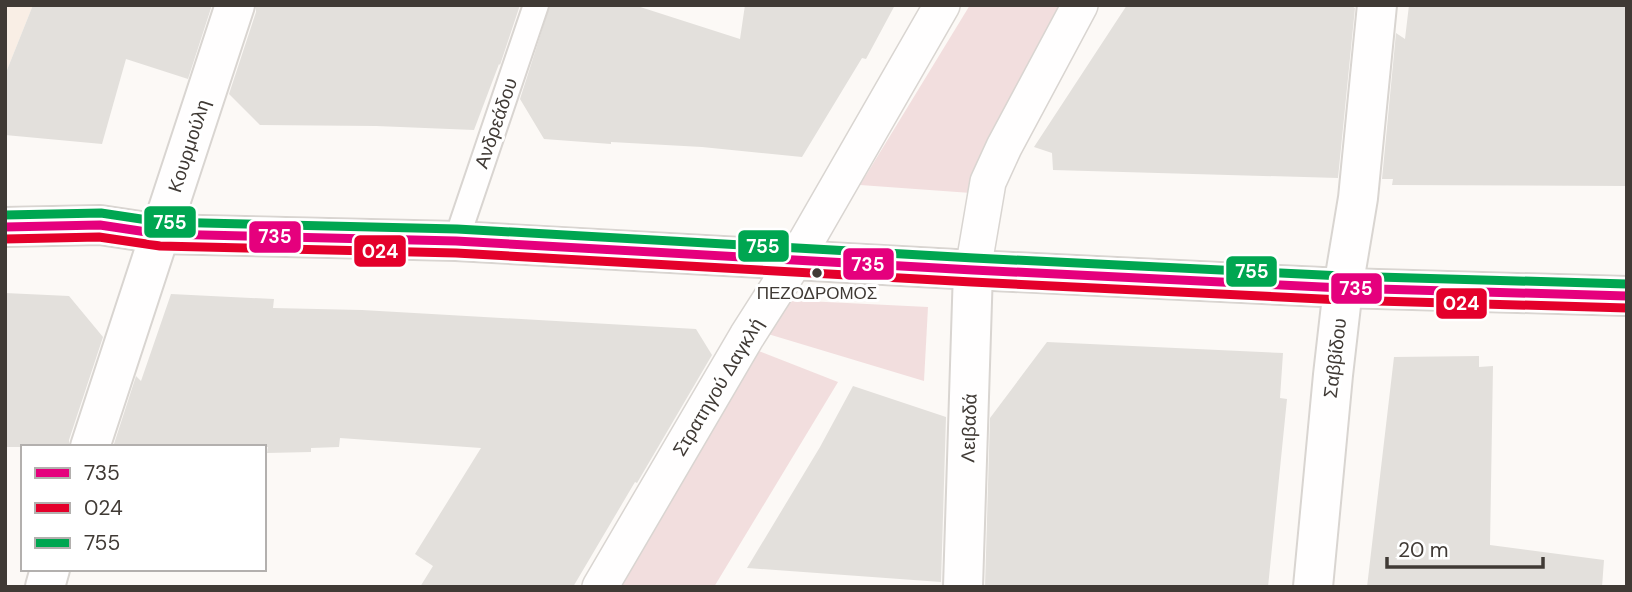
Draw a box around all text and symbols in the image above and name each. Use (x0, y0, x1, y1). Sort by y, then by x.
street label: Ανδρεάδου (469, 74, 523, 172)
street label: Κουρμούλη (162, 96, 216, 196)
line badge: 755 (143, 205, 197, 239)
text: 755 (153, 210, 187, 235)
line badge: 735 (248, 220, 302, 254)
text: 735 (258, 224, 292, 249)
line badge: 755 (737, 229, 790, 263)
line badge: 024 (353, 234, 407, 268)
text: 755 (746, 234, 780, 259)
text: 024 (362, 239, 398, 264)
line badge: 735 (842, 247, 895, 281)
text: 735 (851, 252, 885, 277)
line badge: 755 (1225, 255, 1278, 288)
text: 755 (1235, 259, 1269, 284)
marker: ΠΕΖΟΔΡΟΜΟΣ (810, 266, 824, 280)
line badge: 735 (1330, 272, 1383, 305)
text: 735 (1339, 276, 1373, 301)
place label: ΠΕΖΟΔΡΟΜΟΣ (757, 282, 877, 304)
line badge: 024 (1435, 287, 1488, 320)
text: 024 (1443, 291, 1479, 316)
street label: Στρατηγού Δαγκλή (667, 314, 769, 460)
street label: Σαββίδου (1318, 317, 1352, 399)
street label: Λειβαδά (955, 393, 983, 463)
legend (21, 445, 266, 571)
text: 735 (84, 459, 120, 487)
text: 024 (84, 494, 123, 522)
scale bar (1387, 526, 1543, 570)
text: 755 (84, 529, 120, 557)
text: 20 m (1398, 536, 1449, 564)

